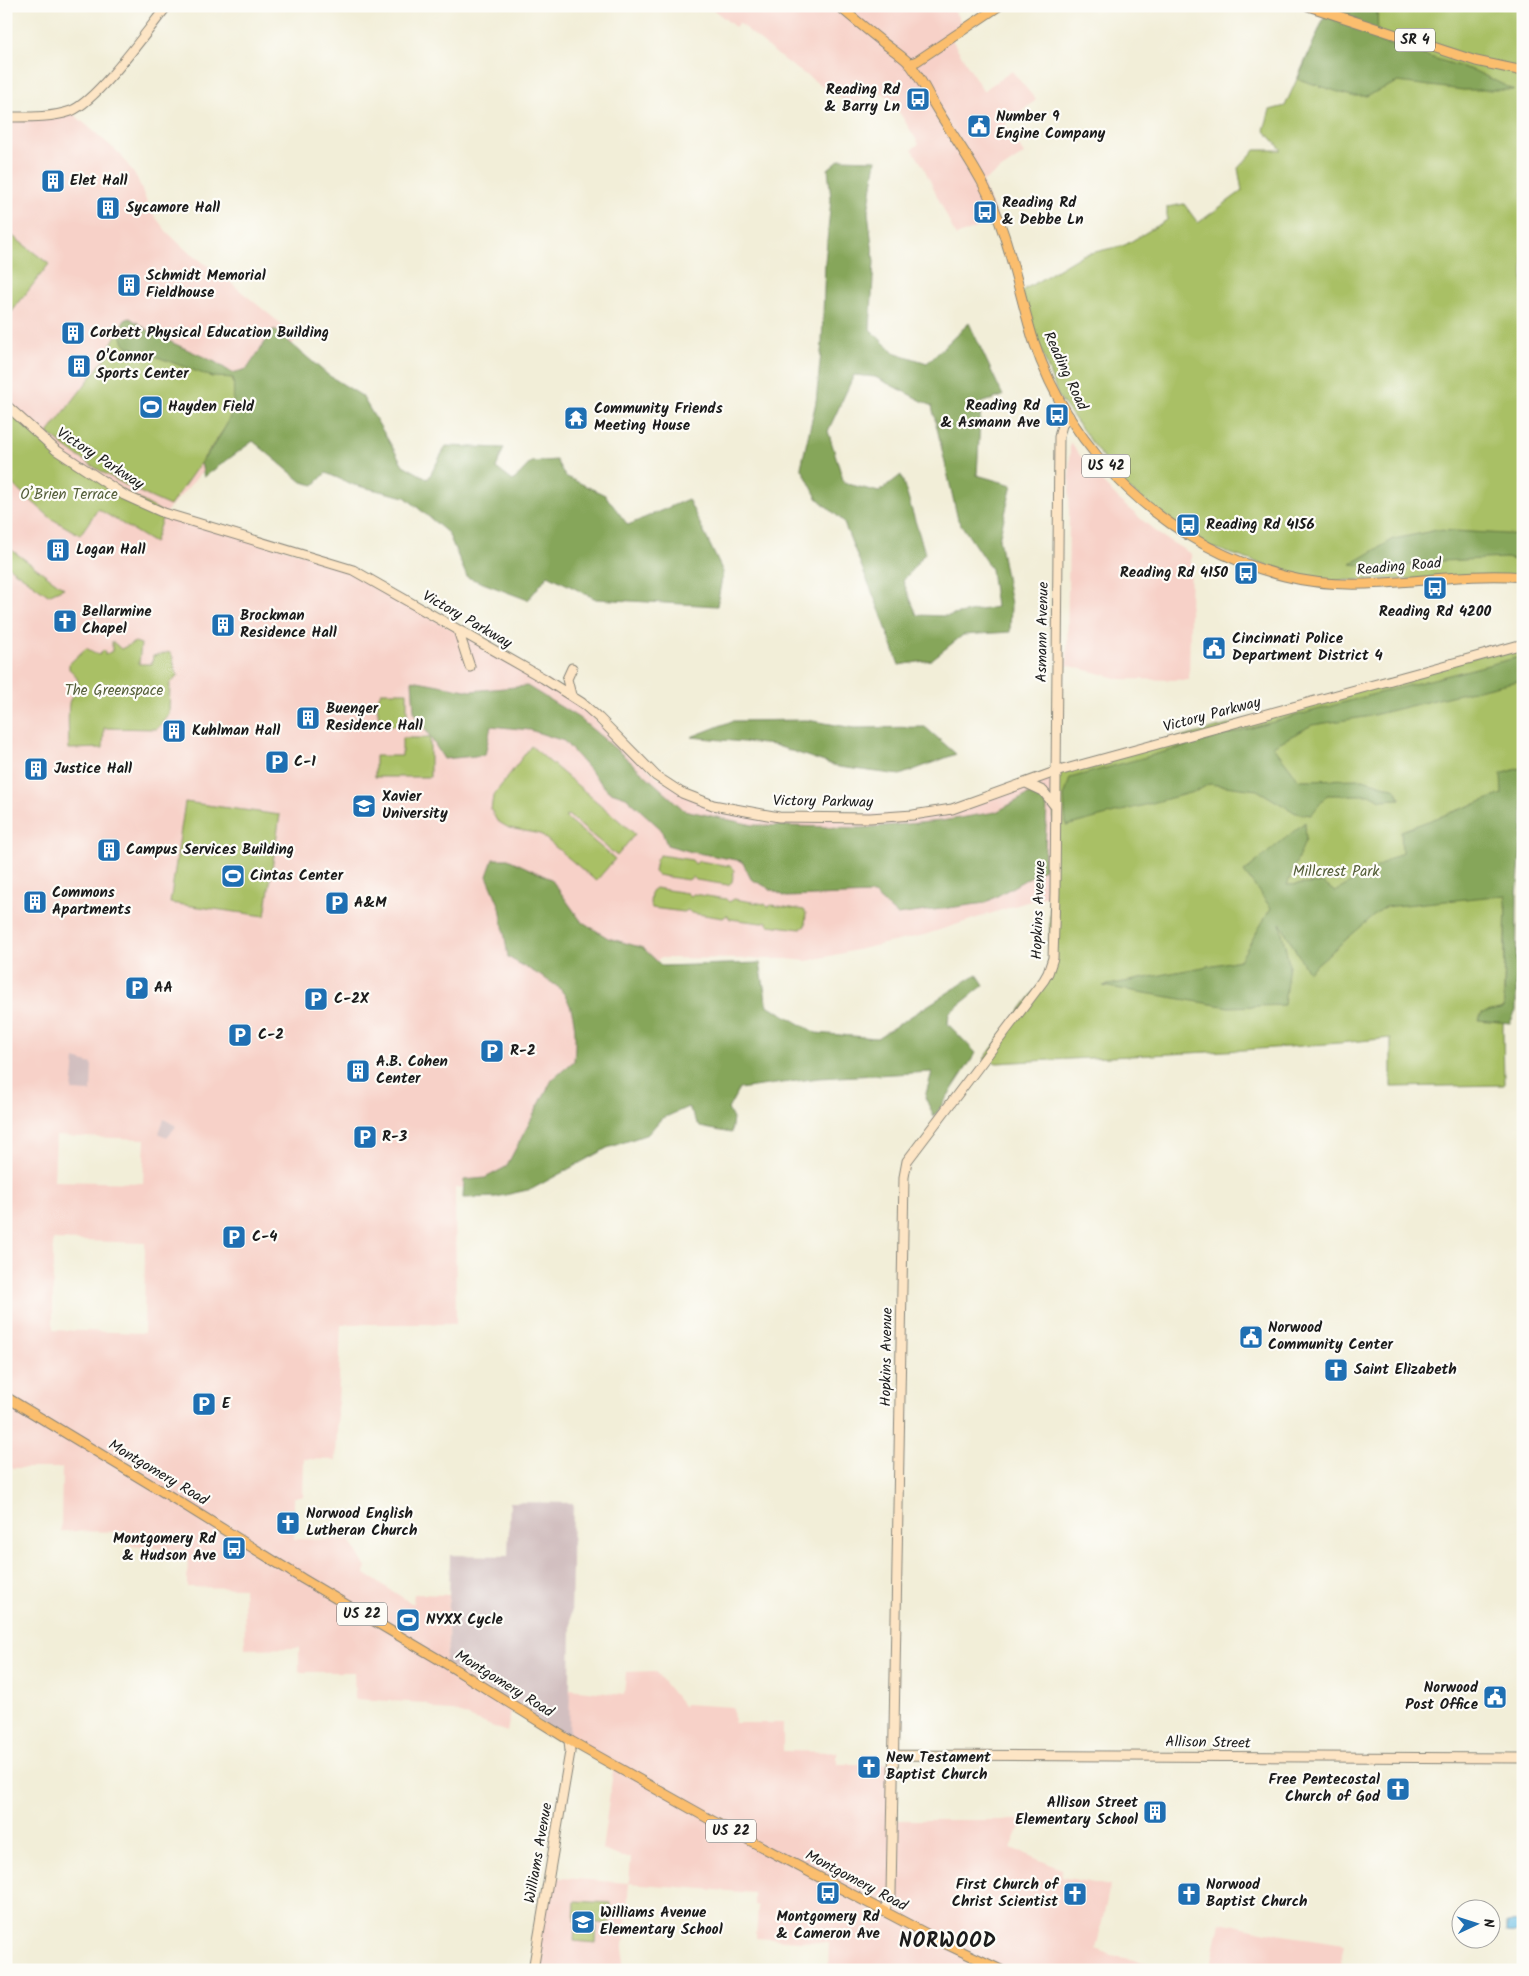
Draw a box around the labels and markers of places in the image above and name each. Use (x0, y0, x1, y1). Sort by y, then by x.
place label: Reading Rd & Barry Ln (824, 78, 901, 119)
bus stop icon: Reading Rd & Barry Ln (905, 86, 931, 112)
place label: Number 9 Engine Company (996, 105, 1106, 146)
public building icon: Number 9 Engine Company (966, 113, 992, 139)
building icon: Elet Hall (40, 168, 66, 194)
place label: Elet Hall (70, 169, 128, 193)
place label: Reading Rd & Debbe Ln (1002, 191, 1083, 232)
building icon: Sycamore Hall (95, 195, 121, 221)
place label: Sycamore Hall (126, 196, 220, 220)
bus stop icon: Reading Rd & Debbe Ln (972, 199, 998, 225)
place label: Schmidt Memorial Fieldhouse (146, 264, 266, 305)
building icon: Schmidt Memorial Fieldhouse (116, 272, 142, 298)
building icon: Corbett Physical Education Building (60, 320, 86, 346)
place label: Corbett Physical Education Building (90, 321, 329, 345)
place label: O'Connor Sports Center (96, 345, 189, 386)
building icon: O'Connor Sports Center (66, 353, 92, 379)
sports icon: Hayden Field (138, 394, 164, 420)
place label: Reading Rd & Asmann Ave (941, 394, 1041, 435)
place label: Hayden Field (168, 395, 255, 419)
place label: Community Friends Meeting House (594, 397, 723, 438)
bus stop icon: Reading Rd & Asmann Ave (1044, 402, 1070, 428)
temple icon: Community Friends Meeting House (563, 405, 589, 431)
bus stop icon: Reading Rd 4156 (1175, 512, 1201, 538)
place label: Reading Rd 4156 (1206, 513, 1315, 537)
building icon: Logan Hall (45, 537, 71, 563)
place label: Logan Hall (76, 538, 145, 562)
bus stop icon: Reading Rd 4150 (1233, 560, 1259, 586)
place label: Reading Rd 4150 (1120, 561, 1228, 585)
bus stop icon: Reading Rd 4200 (1422, 575, 1448, 601)
place label: Bellarmine Chapel (82, 600, 152, 641)
place label: Reading Rd 4200 (1379, 600, 1492, 624)
place label: Brockman Residence Hall (240, 604, 337, 645)
church icon: Bellarmine Chapel (52, 608, 78, 634)
building icon: Brockman Residence Hall (210, 612, 236, 638)
place label: Cincinnati Police Department District 4 (1232, 627, 1383, 668)
public building icon: Cincinnati Police Department District 4 (1201, 635, 1227, 661)
place label: Buenger Residence Hall (326, 697, 423, 738)
building icon: Buenger Residence Hall (295, 705, 321, 731)
building icon: Kuhlman Hall (161, 718, 187, 744)
place label: Kuhlman Hall (192, 719, 280, 743)
parking icon: C-1 (264, 749, 290, 775)
place label: C-1 (294, 750, 316, 774)
building icon: Justice Hall (23, 756, 49, 782)
place label: Justice Hall (54, 757, 132, 781)
place label: Xavier University (381, 785, 448, 826)
school or university icon: Xavier University (351, 793, 377, 819)
building icon: Campus Services Building (96, 837, 122, 863)
place label: Campus Services Building (126, 838, 294, 862)
sports icon: Cintas Center (220, 863, 246, 889)
place label: Cintas Center (250, 864, 344, 888)
place label: Commons Apartments (52, 881, 131, 922)
building icon: Commons Apartments (22, 889, 48, 915)
parking icon: A&M (324, 890, 350, 916)
place label: A&M (354, 891, 387, 915)
parking icon: AA (124, 975, 150, 1001)
place label: AA (154, 976, 173, 1000)
parking icon: C-2X (303, 986, 329, 1012)
place label: C-2X (334, 987, 370, 1011)
parking icon: C-2 (227, 1022, 253, 1048)
place label: C-2 (258, 1023, 284, 1047)
parking icon: R-2 (479, 1038, 505, 1064)
place label: R-2 (510, 1039, 536, 1063)
place label: A.B. Cohen Center (376, 1050, 448, 1091)
building icon: A.B. Cohen Center (345, 1058, 371, 1084)
parking icon: R-3 (352, 1124, 378, 1150)
place label: R-3 (382, 1125, 407, 1149)
parking icon: C-4 (221, 1224, 247, 1250)
place label: C-4 (252, 1225, 277, 1249)
place label: Norwood Community Center (1268, 1316, 1393, 1357)
public building icon: Norwood Community Center (1238, 1324, 1264, 1350)
church icon: Saint Elizabeth (1323, 1357, 1349, 1383)
place label: Saint Elizabeth (1354, 1358, 1457, 1382)
parking icon: E (191, 1391, 217, 1417)
place label: E (222, 1392, 231, 1416)
place label: Norwood English Lutheran Church (306, 1502, 417, 1543)
church icon: Norwood English Lutheran Church (275, 1510, 301, 1536)
place label: Montgomery Rd & Hudson Ave (113, 1527, 217, 1568)
bus stop icon: Montgomery Rd & Hudson Ave (221, 1535, 247, 1561)
sports icon: NYXX Cycle (395, 1607, 421, 1633)
place label: NYXX Cycle (426, 1608, 504, 1632)
place label: Norwood Post Office (1405, 1676, 1479, 1717)
public building icon: Norwood Post Office (1482, 1684, 1508, 1710)
place label: New Testament Baptist Church (886, 1746, 991, 1787)
church icon: New Testament Baptist Church (856, 1754, 882, 1780)
place label: Free Pentecostal Church of God (1268, 1768, 1381, 1809)
church icon: Free Pentecostal Church of God (1385, 1776, 1411, 1802)
place label: Allison Street Elementary School (1015, 1791, 1138, 1832)
building icon: Allison Street Elementary School (1142, 1799, 1168, 1825)
place label: First Church of Christ Scientist (952, 1873, 1059, 1914)
place label: Norwood Baptist Church (1206, 1873, 1308, 1914)
bus stop icon: Montgomery Rd & Cameron Ave (815, 1880, 841, 1906)
church icon: First Church of Christ Scientist (1062, 1881, 1088, 1907)
church icon: Norwood Baptist Church (1176, 1881, 1202, 1907)
place label: Williams Avenue Elementary School (600, 1901, 723, 1942)
place label: Montgomery Rd & Cameron Ave (776, 1905, 880, 1946)
school or university icon: Williams Avenue Elementary School (570, 1909, 596, 1935)

